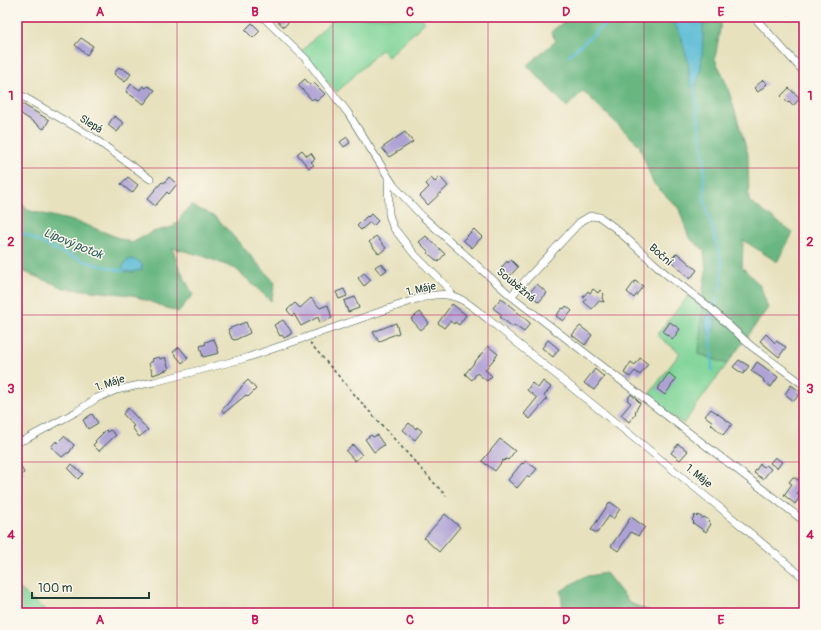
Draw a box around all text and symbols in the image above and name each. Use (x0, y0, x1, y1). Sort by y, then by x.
text: A (96, 4, 105, 20)
text: B (251, 4, 259, 20)
text: C (406, 4, 414, 20)
text: D (562, 4, 570, 20)
text: E (718, 4, 725, 20)
text: 1 (8, 88, 14, 104)
text: 1 (807, 88, 813, 104)
street label: Slepá (77, 112, 105, 136)
water label: Lipový potok (41, 225, 106, 263)
text: 2 (7, 234, 15, 250)
text: 2 (806, 234, 814, 250)
street label: Boční (647, 241, 675, 269)
street label: Souběžná (494, 265, 538, 305)
street label: 1. Máje (405, 279, 438, 299)
street label: 1. Máje (94, 372, 127, 394)
text: 3 (7, 381, 15, 397)
text: 3 (806, 381, 814, 397)
street label: 1. Máje (683, 461, 715, 491)
text: 4 (7, 527, 15, 543)
text: 4 (806, 527, 814, 543)
scale bar (32, 574, 149, 600)
text: 100 m (38, 581, 73, 596)
text: A (96, 612, 105, 628)
text: B (251, 612, 259, 628)
text: C (406, 612, 414, 628)
text: D (562, 612, 570, 628)
text: E (718, 612, 725, 628)

